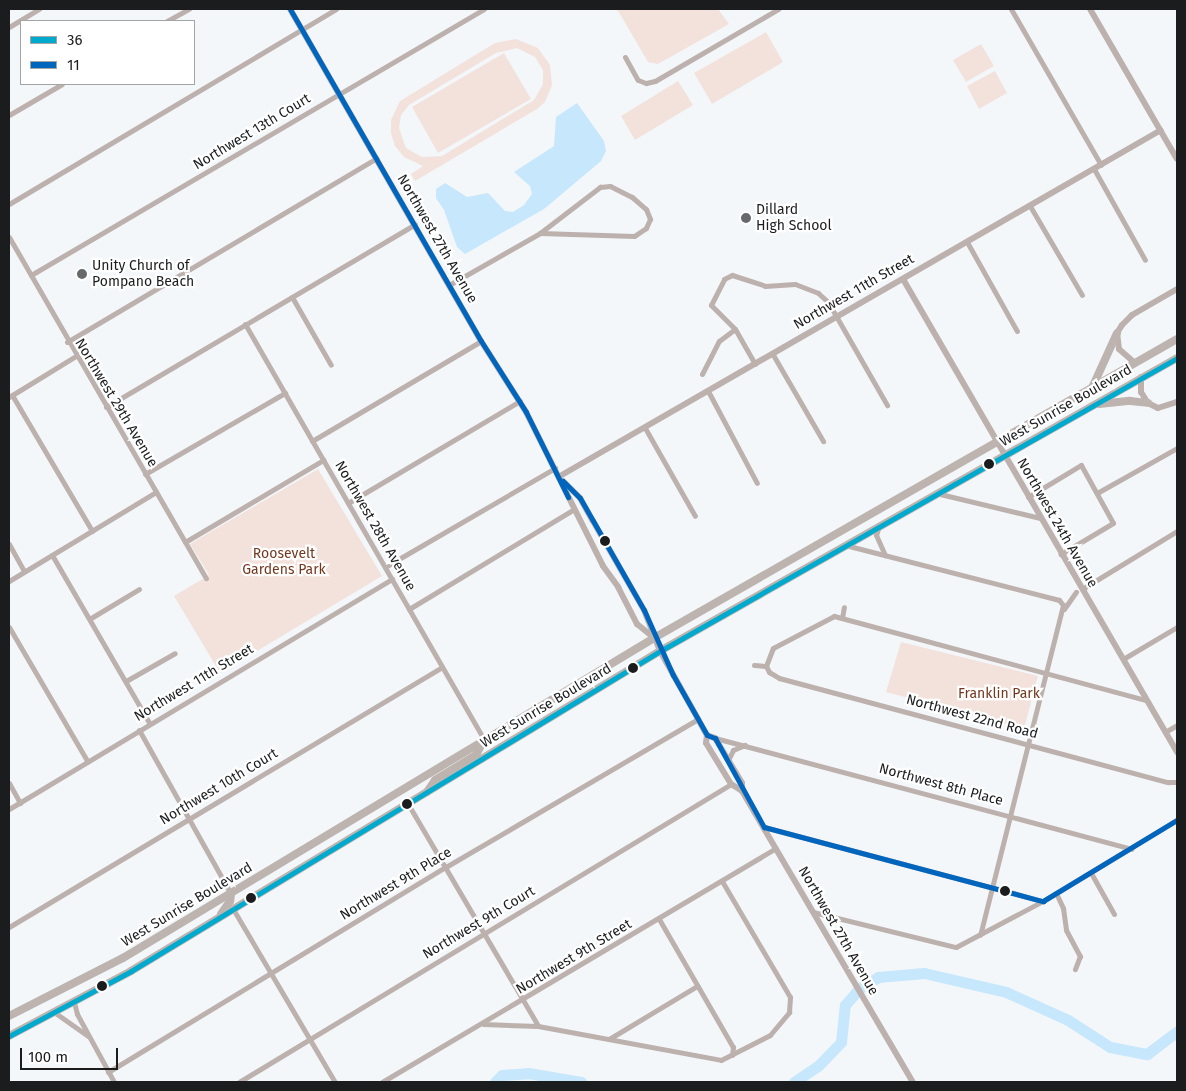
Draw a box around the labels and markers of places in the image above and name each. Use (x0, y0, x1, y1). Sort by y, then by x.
place label: Dillard High School (756, 202, 832, 234)
marker: Dillard High School (740, 212, 752, 224)
place label: Unity Church of Pompano Beach (92, 258, 194, 290)
marker: Unity Church of Pompano Beach (76, 268, 88, 280)
unlabelled marker (984, 459, 994, 469)
unlabelled marker (600, 536, 610, 546)
unlabelled marker (628, 663, 638, 673)
unlabelled marker (402, 799, 412, 809)
unlabelled marker (1000, 886, 1010, 896)
unlabelled marker (246, 893, 256, 903)
unlabelled marker (97, 981, 107, 991)

